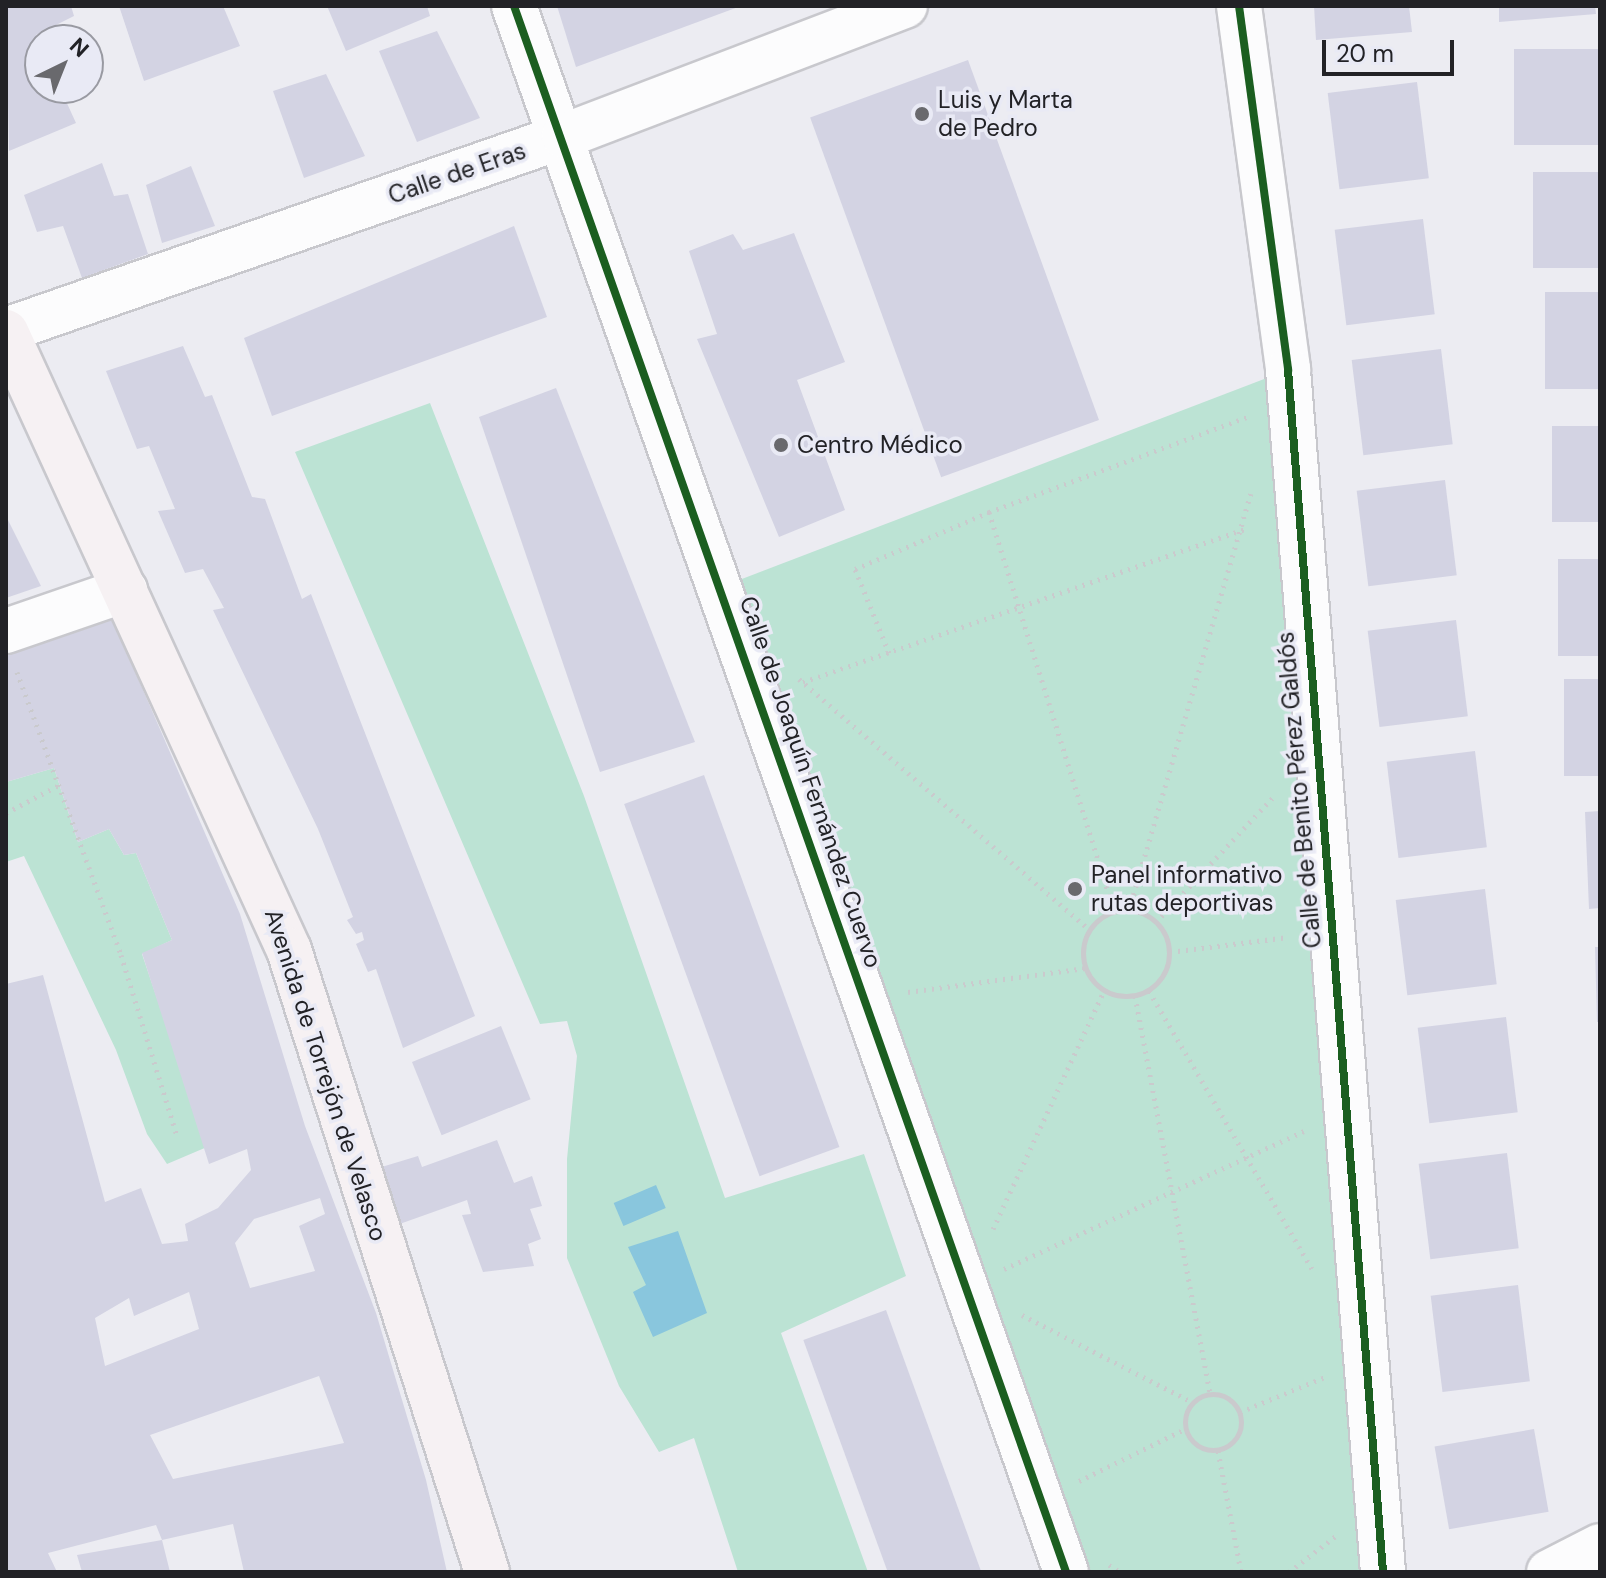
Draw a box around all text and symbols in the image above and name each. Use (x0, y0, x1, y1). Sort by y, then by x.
north arrow (24, 24, 104, 104)
scale bar (1326, 24, 1458, 74)
text: N (64, 31, 95, 64)
text: 20 m (1336, 38, 1394, 69)
place label: Luis y Marta de Pedro (938, 86, 1073, 142)
marker: Luis y Marta de Pedro (913, 105, 931, 123)
street label: Calle de Eras (384, 136, 530, 210)
place label: Centro Médico (797, 431, 963, 459)
marker: Centro Médico (772, 436, 790, 454)
street label: Calle de Joaquín Fernández Cuervo (734, 592, 888, 972)
street label: Calle de Benito Pérez Galdós (1271, 631, 1327, 949)
place label: Panel informativo rutas deportivas (1091, 861, 1282, 917)
marker: Panel informativo rutas deportivas (1066, 880, 1084, 898)
street label: Avenida de Torrejón de Velasco (259, 905, 393, 1245)

